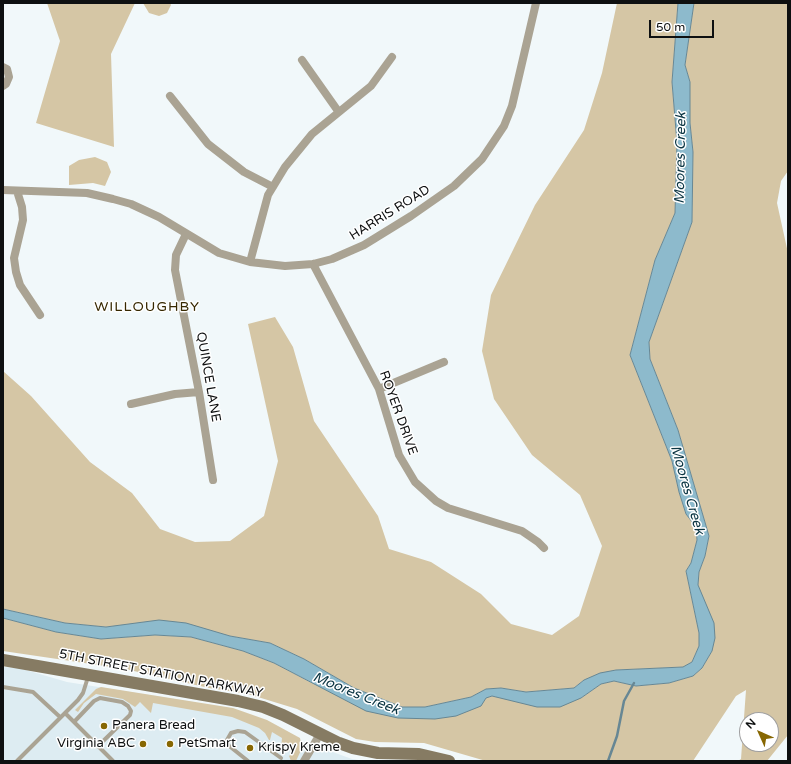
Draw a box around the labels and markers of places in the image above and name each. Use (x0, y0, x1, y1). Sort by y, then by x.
place label: Panera Bread (112, 718, 195, 734)
marker: Panera Bread (99, 721, 109, 731)
place label: Virginia ABC (57, 736, 135, 752)
place label: PetSmart (178, 736, 236, 752)
marker: Virginia ABC (138, 739, 148, 749)
marker: PetSmart (165, 739, 175, 749)
place label: Krispy Kreme (258, 740, 340, 756)
marker: Krispy Kreme (245, 743, 255, 753)

